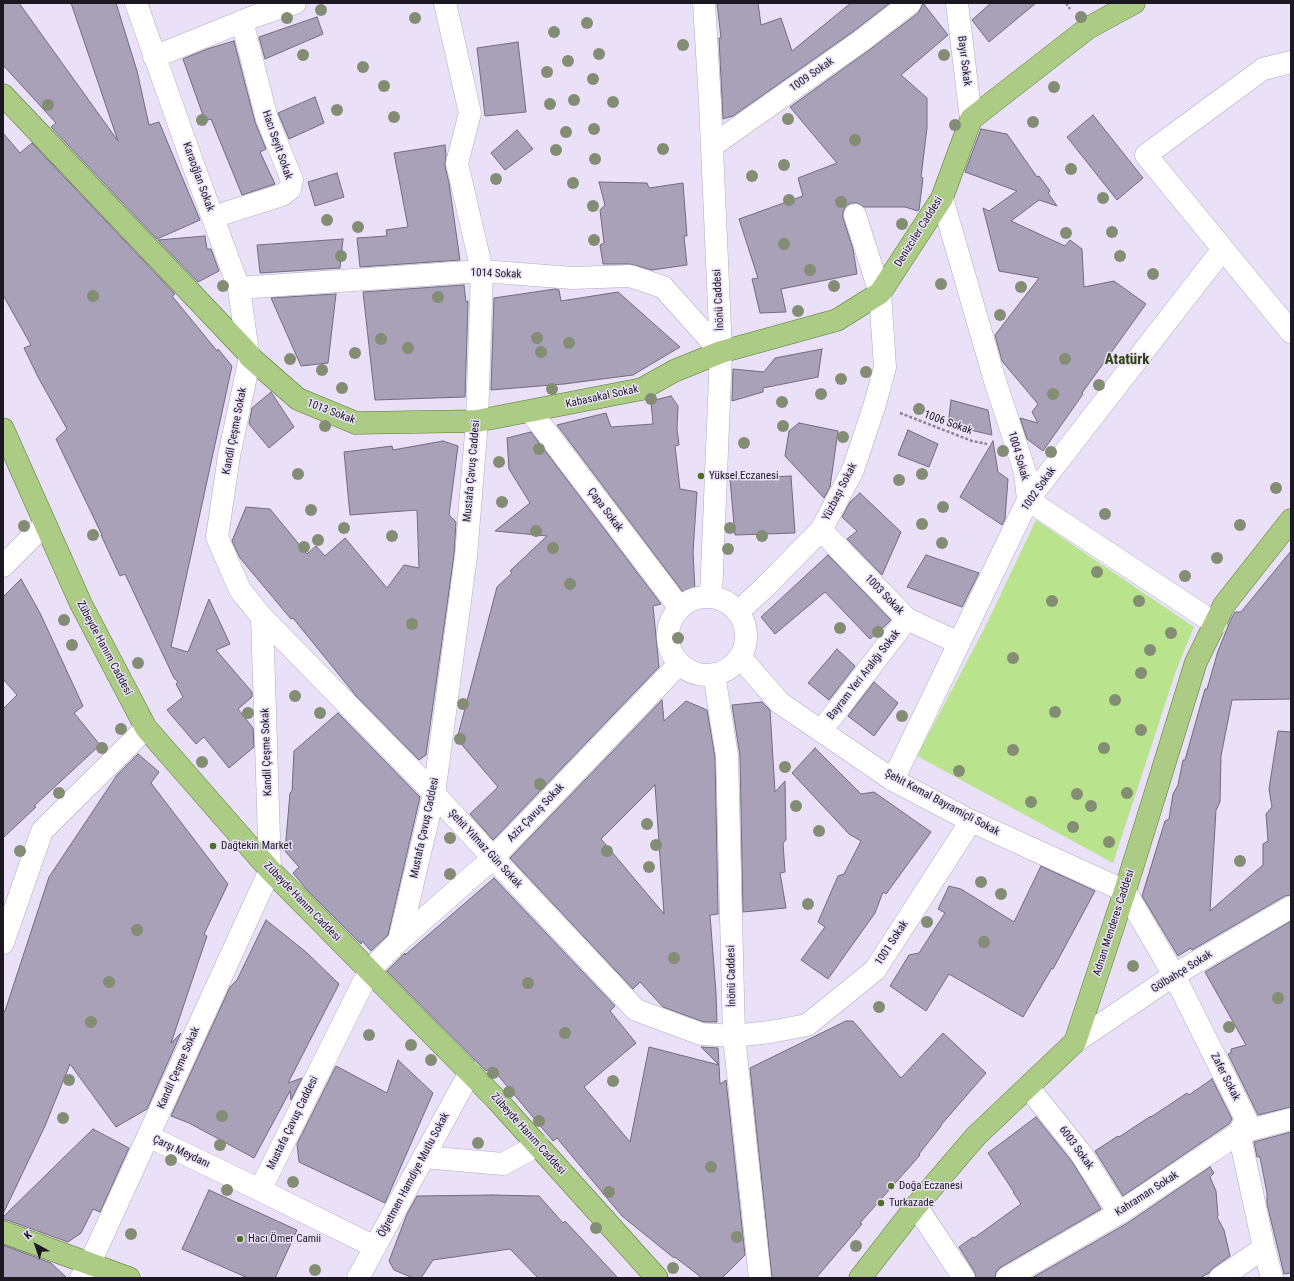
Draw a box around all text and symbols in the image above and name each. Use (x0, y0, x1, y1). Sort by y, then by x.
street label: Bayır Sokak (954, 35, 974, 87)
street label: 1009 Sokak (787, 55, 837, 95)
street label: Hacı Seyit Sokak (259, 109, 295, 181)
street label: Karaoğlan Sokak (179, 141, 217, 213)
street label: Denizciler Caddesi (892, 194, 946, 270)
street label: 1014 Sokak (470, 267, 522, 281)
street label: İnönü Caddesi (711, 269, 727, 331)
district label: Atatürk (1105, 351, 1149, 369)
street label: Kabasakal Sokak (564, 383, 640, 411)
street label: Kandil Çeşme Sokak (220, 386, 250, 476)
street label: 1013 Sokak (305, 397, 357, 427)
street label: 1006 Sokak (922, 408, 974, 438)
street label: Mustafa Çavuş Caddesi (461, 419, 483, 523)
street label: 1004 Sokak (1005, 430, 1031, 482)
street label: Yüzbaşı Sokak (820, 461, 860, 523)
street label: 1002 Sokak (1019, 464, 1059, 514)
place label: Yüksel Eczanesi (709, 469, 779, 483)
marker: Yüksel Eczanesi (696, 471, 706, 481)
street label: Çapa Sokak (584, 486, 626, 534)
street label: 1003 Sokak (862, 572, 906, 618)
street label: Zübeyde Hanım Caddesi (74, 599, 134, 697)
street label: Bayram Yeri Aralığı Sokak (825, 627, 903, 723)
street label: Kandil Çeşme Sokak (259, 708, 275, 796)
street label: Şehit Kemal Bayramiçli Sokak (882, 767, 1002, 839)
street label: Mustafa Çavuş Caddesi (408, 776, 442, 880)
street label: Aziz Çavuş Sokak (505, 781, 567, 845)
street label: Şehit Yılmaz Gün Sokak (445, 807, 525, 891)
place label: Dağtekin Market (221, 839, 292, 853)
marker: Dağtekin Market (208, 841, 218, 851)
street label: Zübeyde Hanım Caddesi (261, 860, 343, 944)
street label: Adnan Menderes Caddesi (1091, 868, 1137, 978)
street label: 1001 Sokak (873, 918, 911, 968)
street label: İnönü Caddesi (725, 945, 739, 1007)
street label: Gölbahçe Sokak (1149, 948, 1215, 996)
street label: Kandil Çeşme Sokak (155, 1025, 203, 1111)
street label: Zafer Sokak (1207, 1051, 1243, 1103)
street label: Mustafa Çavuş Caddesi (265, 1074, 321, 1172)
street label: Zübeyde Hanım Caddesi (488, 1091, 568, 1177)
street label: Öğretmen Hamdiye Mutlu Sokak (375, 1110, 453, 1240)
street label: 6003 Sokak (1056, 1124, 1096, 1172)
street label: Çarşı Meydanı (150, 1133, 212, 1171)
street label: Kahraman Sokak (1113, 1169, 1181, 1219)
place label: Doğa Eczanesi (899, 1179, 963, 1193)
marker: Doğa Eczanesi (886, 1181, 896, 1191)
place label: Turkazade (889, 1196, 934, 1210)
marker: Turkazade (876, 1198, 886, 1208)
north arrow (16, 1225, 56, 1265)
text: K (21, 1228, 34, 1242)
place label: Hacı Ömer Camii (248, 1232, 321, 1246)
marker: Hacı Ömer Camii (235, 1234, 245, 1244)

